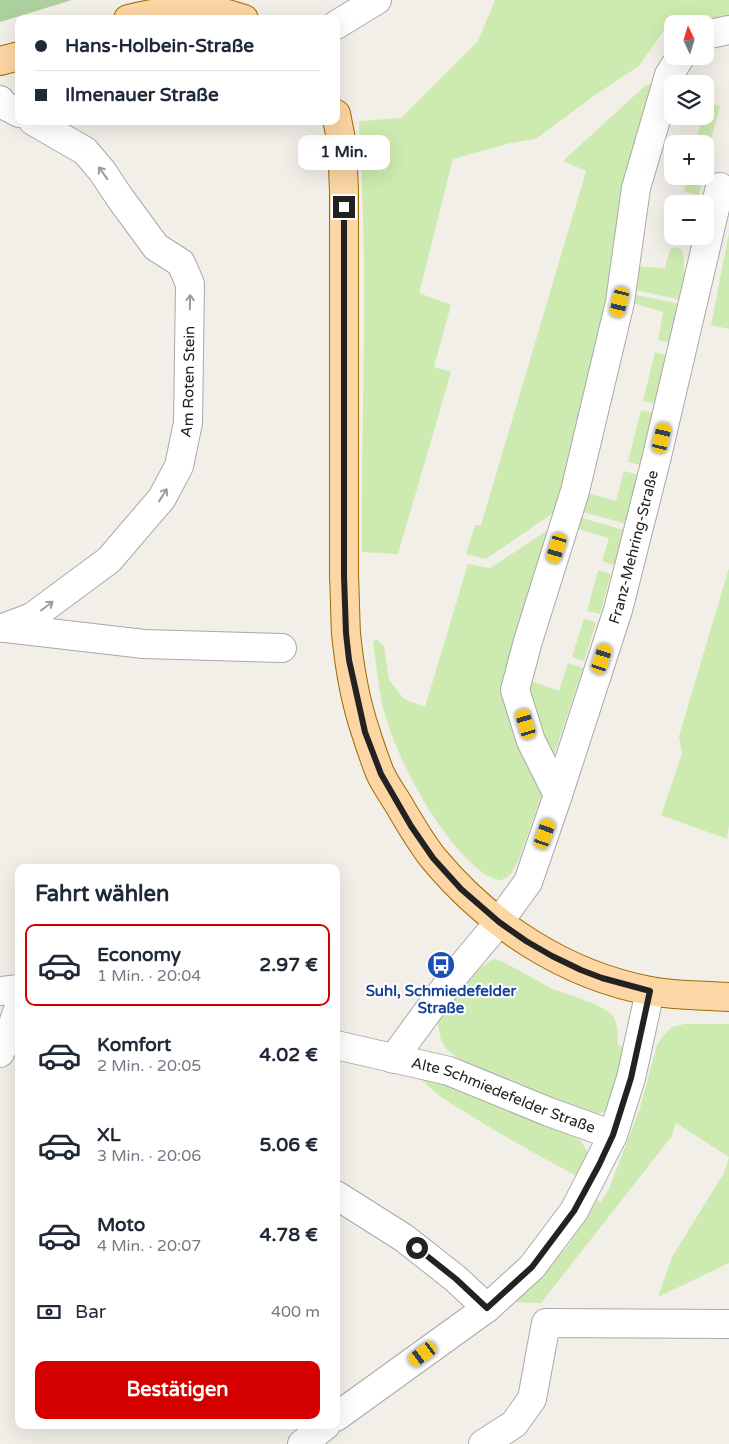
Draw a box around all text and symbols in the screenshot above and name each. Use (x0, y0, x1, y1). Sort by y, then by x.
north arrow (664, 15, 714, 65)
map controls (664, 15, 714, 245)
text: Hans-Holbein-Straße (65, 35, 254, 57)
button: layers (664, 75, 714, 125)
text: Ilmenauer Straße (65, 84, 219, 106)
callout: 1 Min. (298, 134, 390, 170)
button: + (664, 135, 714, 185)
text: 1 Min. (320, 142, 368, 162)
one-way arrow (98, 166, 108, 180)
button: − (664, 195, 714, 245)
route end (333, 196, 355, 218)
car (609, 286, 630, 318)
one-way arrow (185, 295, 195, 311)
street label: Am Roten Stein (176, 326, 198, 439)
car (651, 422, 672, 454)
street label: Franz-Mehring-Straße (605, 468, 662, 626)
one-way arrow (158, 488, 169, 502)
car (545, 531, 568, 565)
one-way arrow (40, 601, 53, 612)
car (590, 642, 613, 676)
car (514, 707, 537, 741)
car (533, 817, 556, 851)
text: Fahrt wählen (35, 881, 169, 907)
icon: car (37, 943, 82, 988)
text: Economy (97, 944, 181, 966)
bus stop icon: Suhl, Schmiedefelder Straße (426, 950, 456, 980)
text: 2.97 € (259, 954, 318, 976)
text: 1 Min. · 20:04 (97, 966, 201, 986)
place label: Suhl, Schmiedefelder Straße (366, 982, 516, 1017)
icon: car (37, 1033, 82, 1078)
text: Komfort (97, 1034, 171, 1056)
text: 4.02 € (259, 1044, 318, 1066)
street label: Alte Schmiedefelder Straße (410, 1054, 598, 1137)
text: 2 Min. · 20:05 (97, 1056, 201, 1076)
icon: car (37, 1123, 82, 1168)
text: XL (97, 1124, 121, 1146)
text: 5.06 € (260, 1134, 318, 1156)
text: 3 Min. · 20:06 (97, 1146, 201, 1166)
icon: car (37, 1213, 82, 1258)
text: Moto (97, 1214, 145, 1236)
text: 4.78 € (260, 1224, 318, 1246)
text: 4 Min. · 20:07 (97, 1236, 201, 1256)
route start (406, 1237, 428, 1259)
icon: cash (35, 1298, 63, 1326)
text: Bar (75, 1301, 106, 1323)
text: 400 m (271, 1302, 320, 1322)
car (406, 1339, 439, 1369)
button: Bestätigen (35, 1361, 320, 1419)

